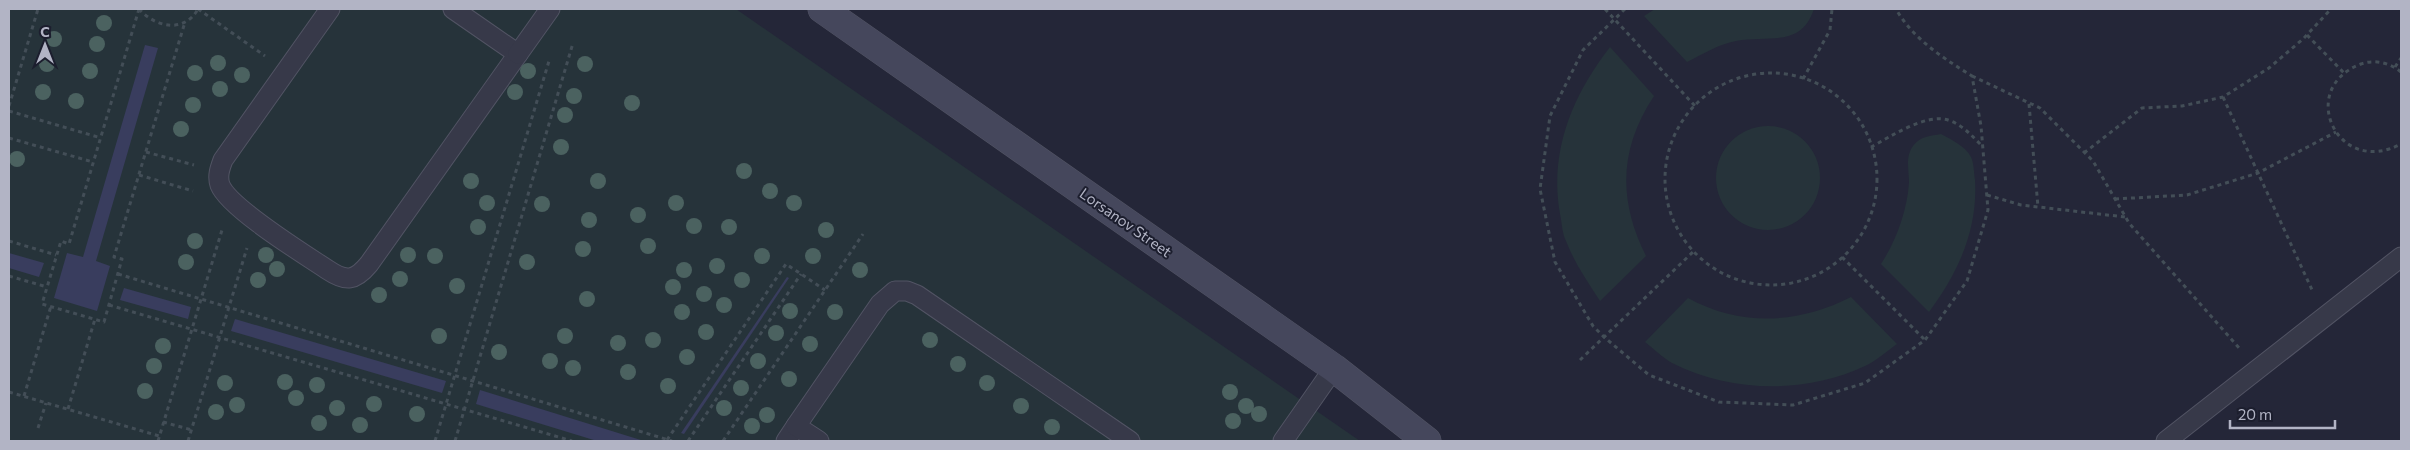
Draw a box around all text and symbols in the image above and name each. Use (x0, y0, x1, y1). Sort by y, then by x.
north arrow (20, 20, 70, 70)
text: С (40, 23, 50, 40)
street label: Lorsanov Street (1077, 184, 1175, 260)
scale bar (2230, 398, 2335, 430)
text: 20 m (2238, 405, 2272, 423)

